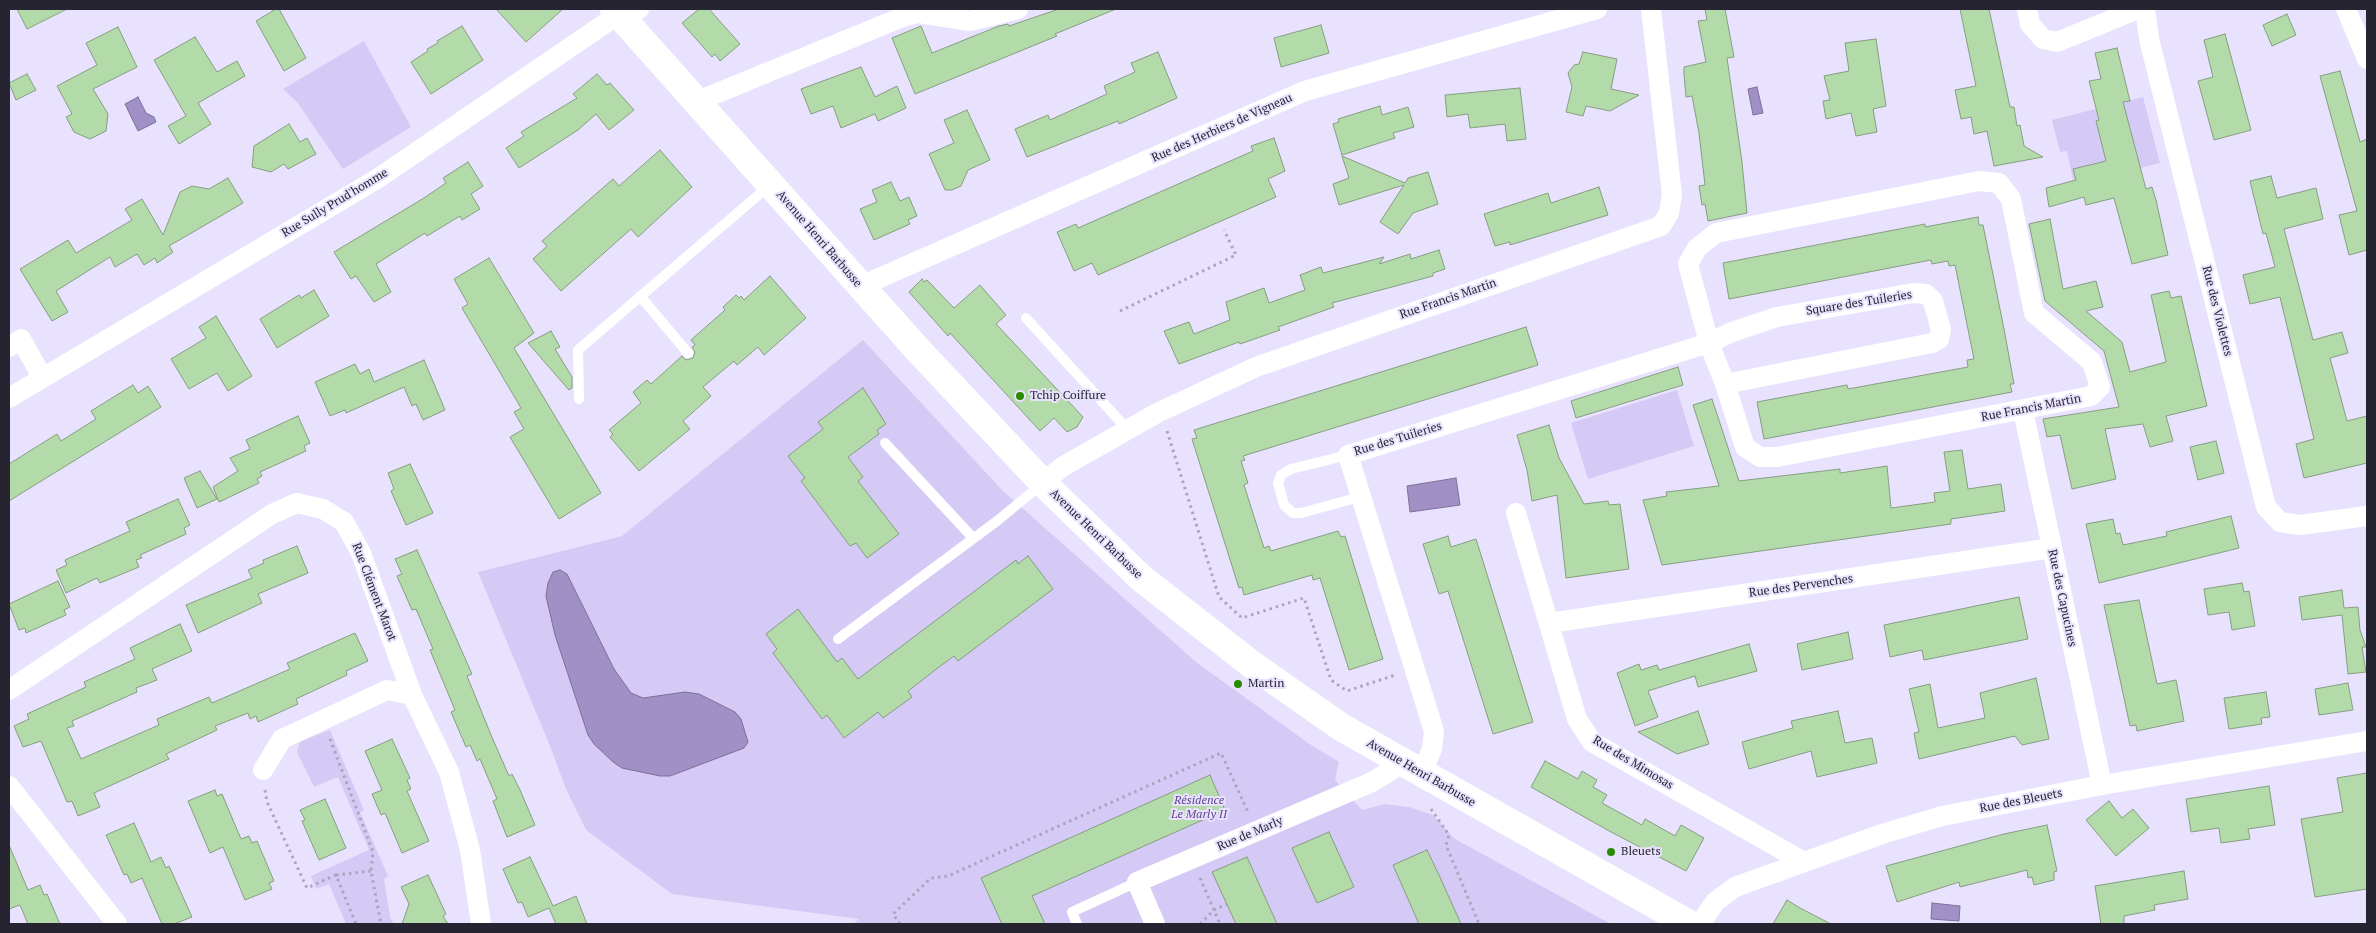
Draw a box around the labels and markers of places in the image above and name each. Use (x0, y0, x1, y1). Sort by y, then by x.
place label: Tchip Coiffure (1030, 389, 1106, 403)
marker: Tchip Coiffure (1014, 390, 1026, 402)
place label: Martin (1248, 677, 1284, 691)
marker: Martin (1232, 678, 1244, 690)
place label: Bleuets (1621, 845, 1661, 859)
marker: Bleuets (1605, 846, 1617, 858)

